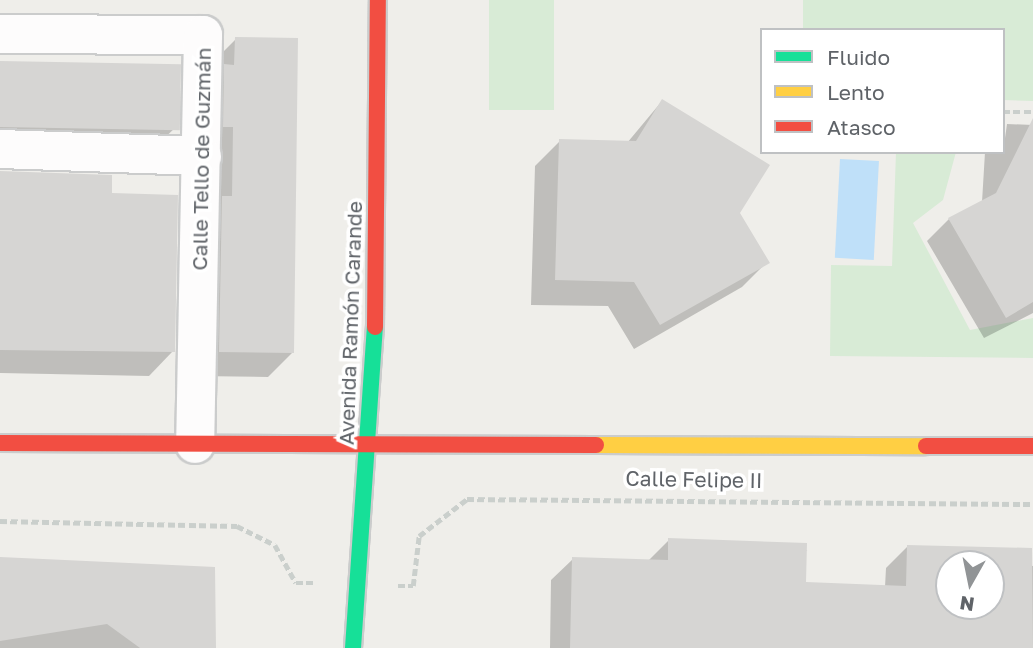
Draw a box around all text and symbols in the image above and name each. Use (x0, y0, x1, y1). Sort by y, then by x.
legend (760, 28, 1005, 154)
text: Fluido (827, 44, 890, 70)
street label: Calle Tello de Guzmán (186, 47, 216, 271)
text: Lento (827, 79, 885, 105)
text: Atasco (827, 114, 896, 140)
street label: Avenida Ramón Carande (333, 201, 367, 445)
street label: Calle Felipe II (625, 465, 763, 493)
north arrow (935, 550, 1005, 620)
text: N (958, 592, 976, 617)

